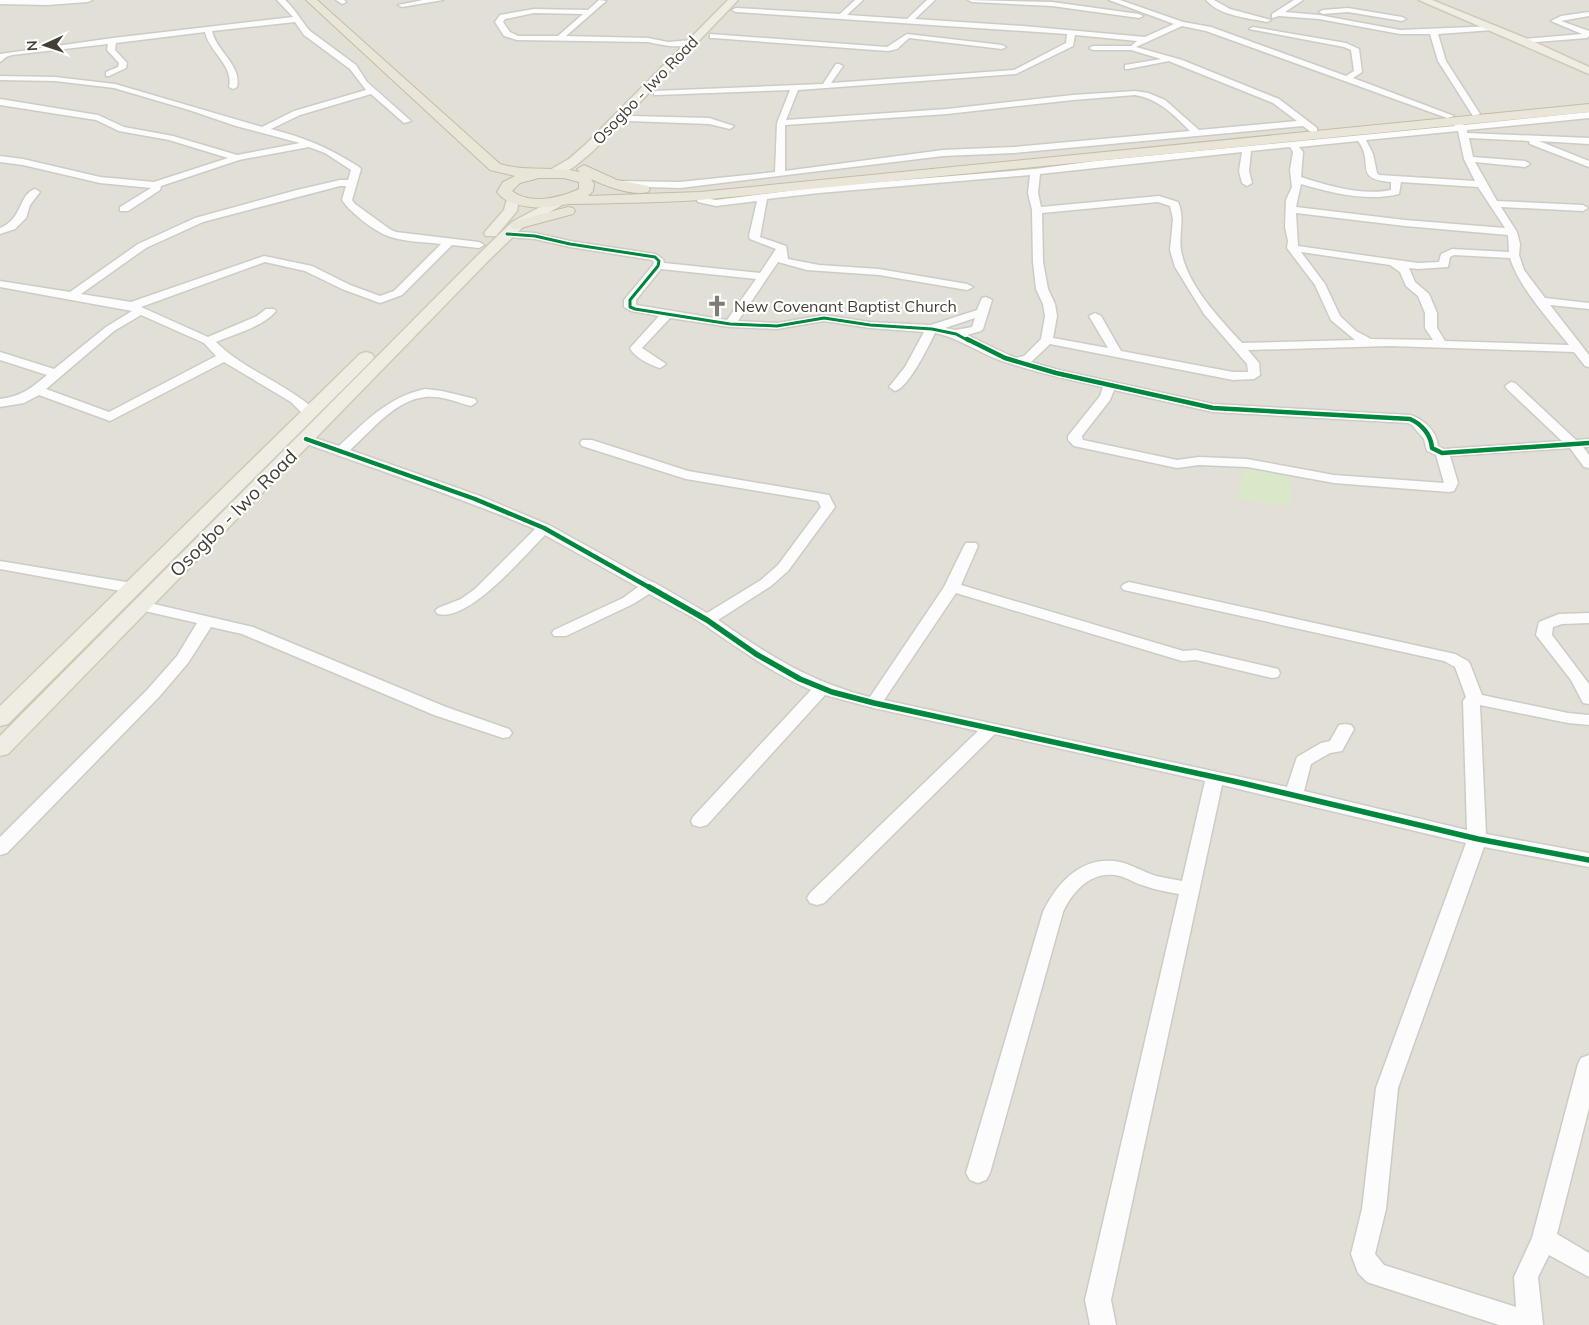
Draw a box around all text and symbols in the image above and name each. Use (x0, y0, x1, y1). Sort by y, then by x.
north arrow (20, 20, 70, 70)
street label: Osogbo - Iwo Road (588, 31, 702, 149)
text: N (23, 40, 41, 51)
church icon: New Covenant Baptist Church (704, 293, 730, 319)
place label: New Covenant Baptist Church (734, 296, 957, 316)
street label: Osogbo - Iwo Road (164, 444, 302, 582)

